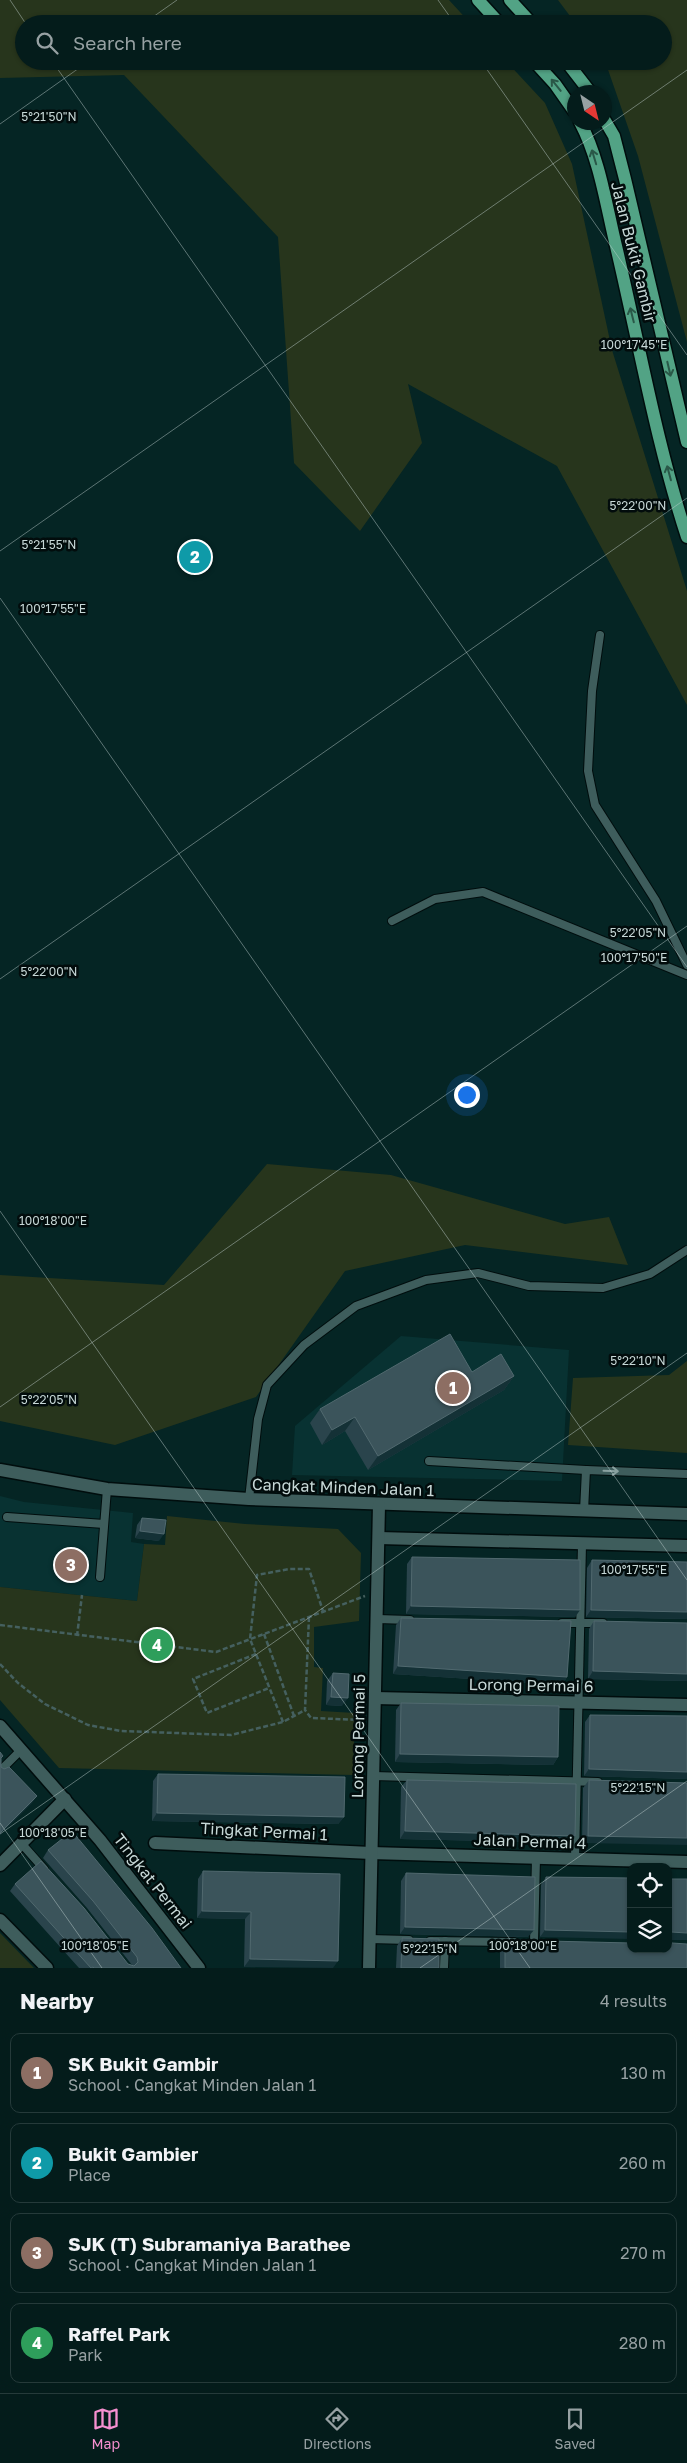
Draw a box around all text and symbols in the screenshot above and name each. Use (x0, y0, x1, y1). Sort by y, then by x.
search box (15, 15, 672, 70)
icon: search (33, 29, 61, 57)
text: Search here (73, 31, 182, 54)
one-way arrow (550, 79, 561, 92)
north arrow (567, 85, 612, 130)
text: 5°21'50"N (21, 109, 77, 124)
one-way arrow (588, 149, 598, 165)
street label: Jalan Bukit Gambir (607, 179, 661, 325)
one-way arrow (627, 307, 636, 323)
text: 100°17'45"E (601, 337, 667, 352)
one-way arrow (665, 360, 674, 376)
one-way arrow (663, 465, 673, 481)
text: 5°22'00"N (610, 498, 666, 513)
text: 5°21'55"N (22, 537, 76, 552)
pin: 2 (179, 538, 211, 576)
text: 100°17'55"E (20, 601, 86, 616)
text: 5°22'05"N (610, 925, 666, 940)
text: 100°17'50"E (601, 950, 667, 965)
text: 5°22'00"N (21, 964, 77, 979)
your location (454, 1082, 480, 1108)
text: 100°18'00"E (19, 1213, 87, 1228)
text: 5°22'10"N (610, 1353, 666, 1368)
pin: 1 (437, 1369, 469, 1407)
text: 5°22'05"N (21, 1392, 77, 1407)
one-way arrow (603, 1466, 619, 1475)
street label: Cangkat Minden Jalan 1 (252, 1474, 435, 1500)
pin: 3 (55, 1546, 87, 1584)
text: 100°17'55"E (601, 1562, 667, 1577)
pin: 4 (141, 1626, 173, 1664)
street label: Lorong Permai 5 (347, 1674, 369, 1798)
street label: Lorong Permai 6 (468, 1674, 594, 1696)
text: 5°22'15"N (611, 1780, 665, 1795)
street label: Tingkat Permai 1 (200, 1818, 328, 1844)
text: 100°18'05"E (19, 1825, 87, 1840)
street label: Tingkat Permai (110, 1829, 196, 1933)
street label: Jalan Permai 4 (473, 1829, 587, 1853)
map controls (627, 1863, 672, 1953)
button: locate (627, 1863, 672, 1908)
button: layers (627, 1908, 672, 1953)
text: 100°18'05"E (61, 1938, 129, 1953)
text: 100°18'00"E (489, 1938, 557, 1953)
text: 5°22'15"N (403, 1941, 457, 1956)
text: Nearby (20, 1988, 94, 2014)
text: 4 results (600, 1991, 667, 2011)
text: SK Bukit Gambir (68, 2052, 218, 2075)
text: 1 (33, 2063, 41, 2083)
text: 130 m (621, 2063, 666, 2083)
text: School · Cangkat Minden Jalan 1 (68, 2075, 316, 2095)
text: Bukit Gambier (68, 2142, 198, 2165)
text: 2 (32, 2153, 42, 2173)
text: 260 m (619, 2153, 666, 2173)
text: Place (68, 2165, 111, 2185)
text: SJK (T) Subramaniya Barathee (68, 2232, 350, 2255)
text: 3 (32, 2243, 42, 2263)
text: 270 m (620, 2243, 666, 2263)
text: School · Cangkat Minden Jalan 1 (68, 2255, 316, 2275)
text: Raffel Park (68, 2322, 170, 2345)
text: 4 (32, 2333, 42, 2353)
text: 280 m (619, 2333, 666, 2353)
text: Park (68, 2345, 103, 2365)
tab: Map (92, 2405, 120, 2452)
tab: Directions (303, 2405, 372, 2452)
tab: Saved (555, 2405, 595, 2452)

